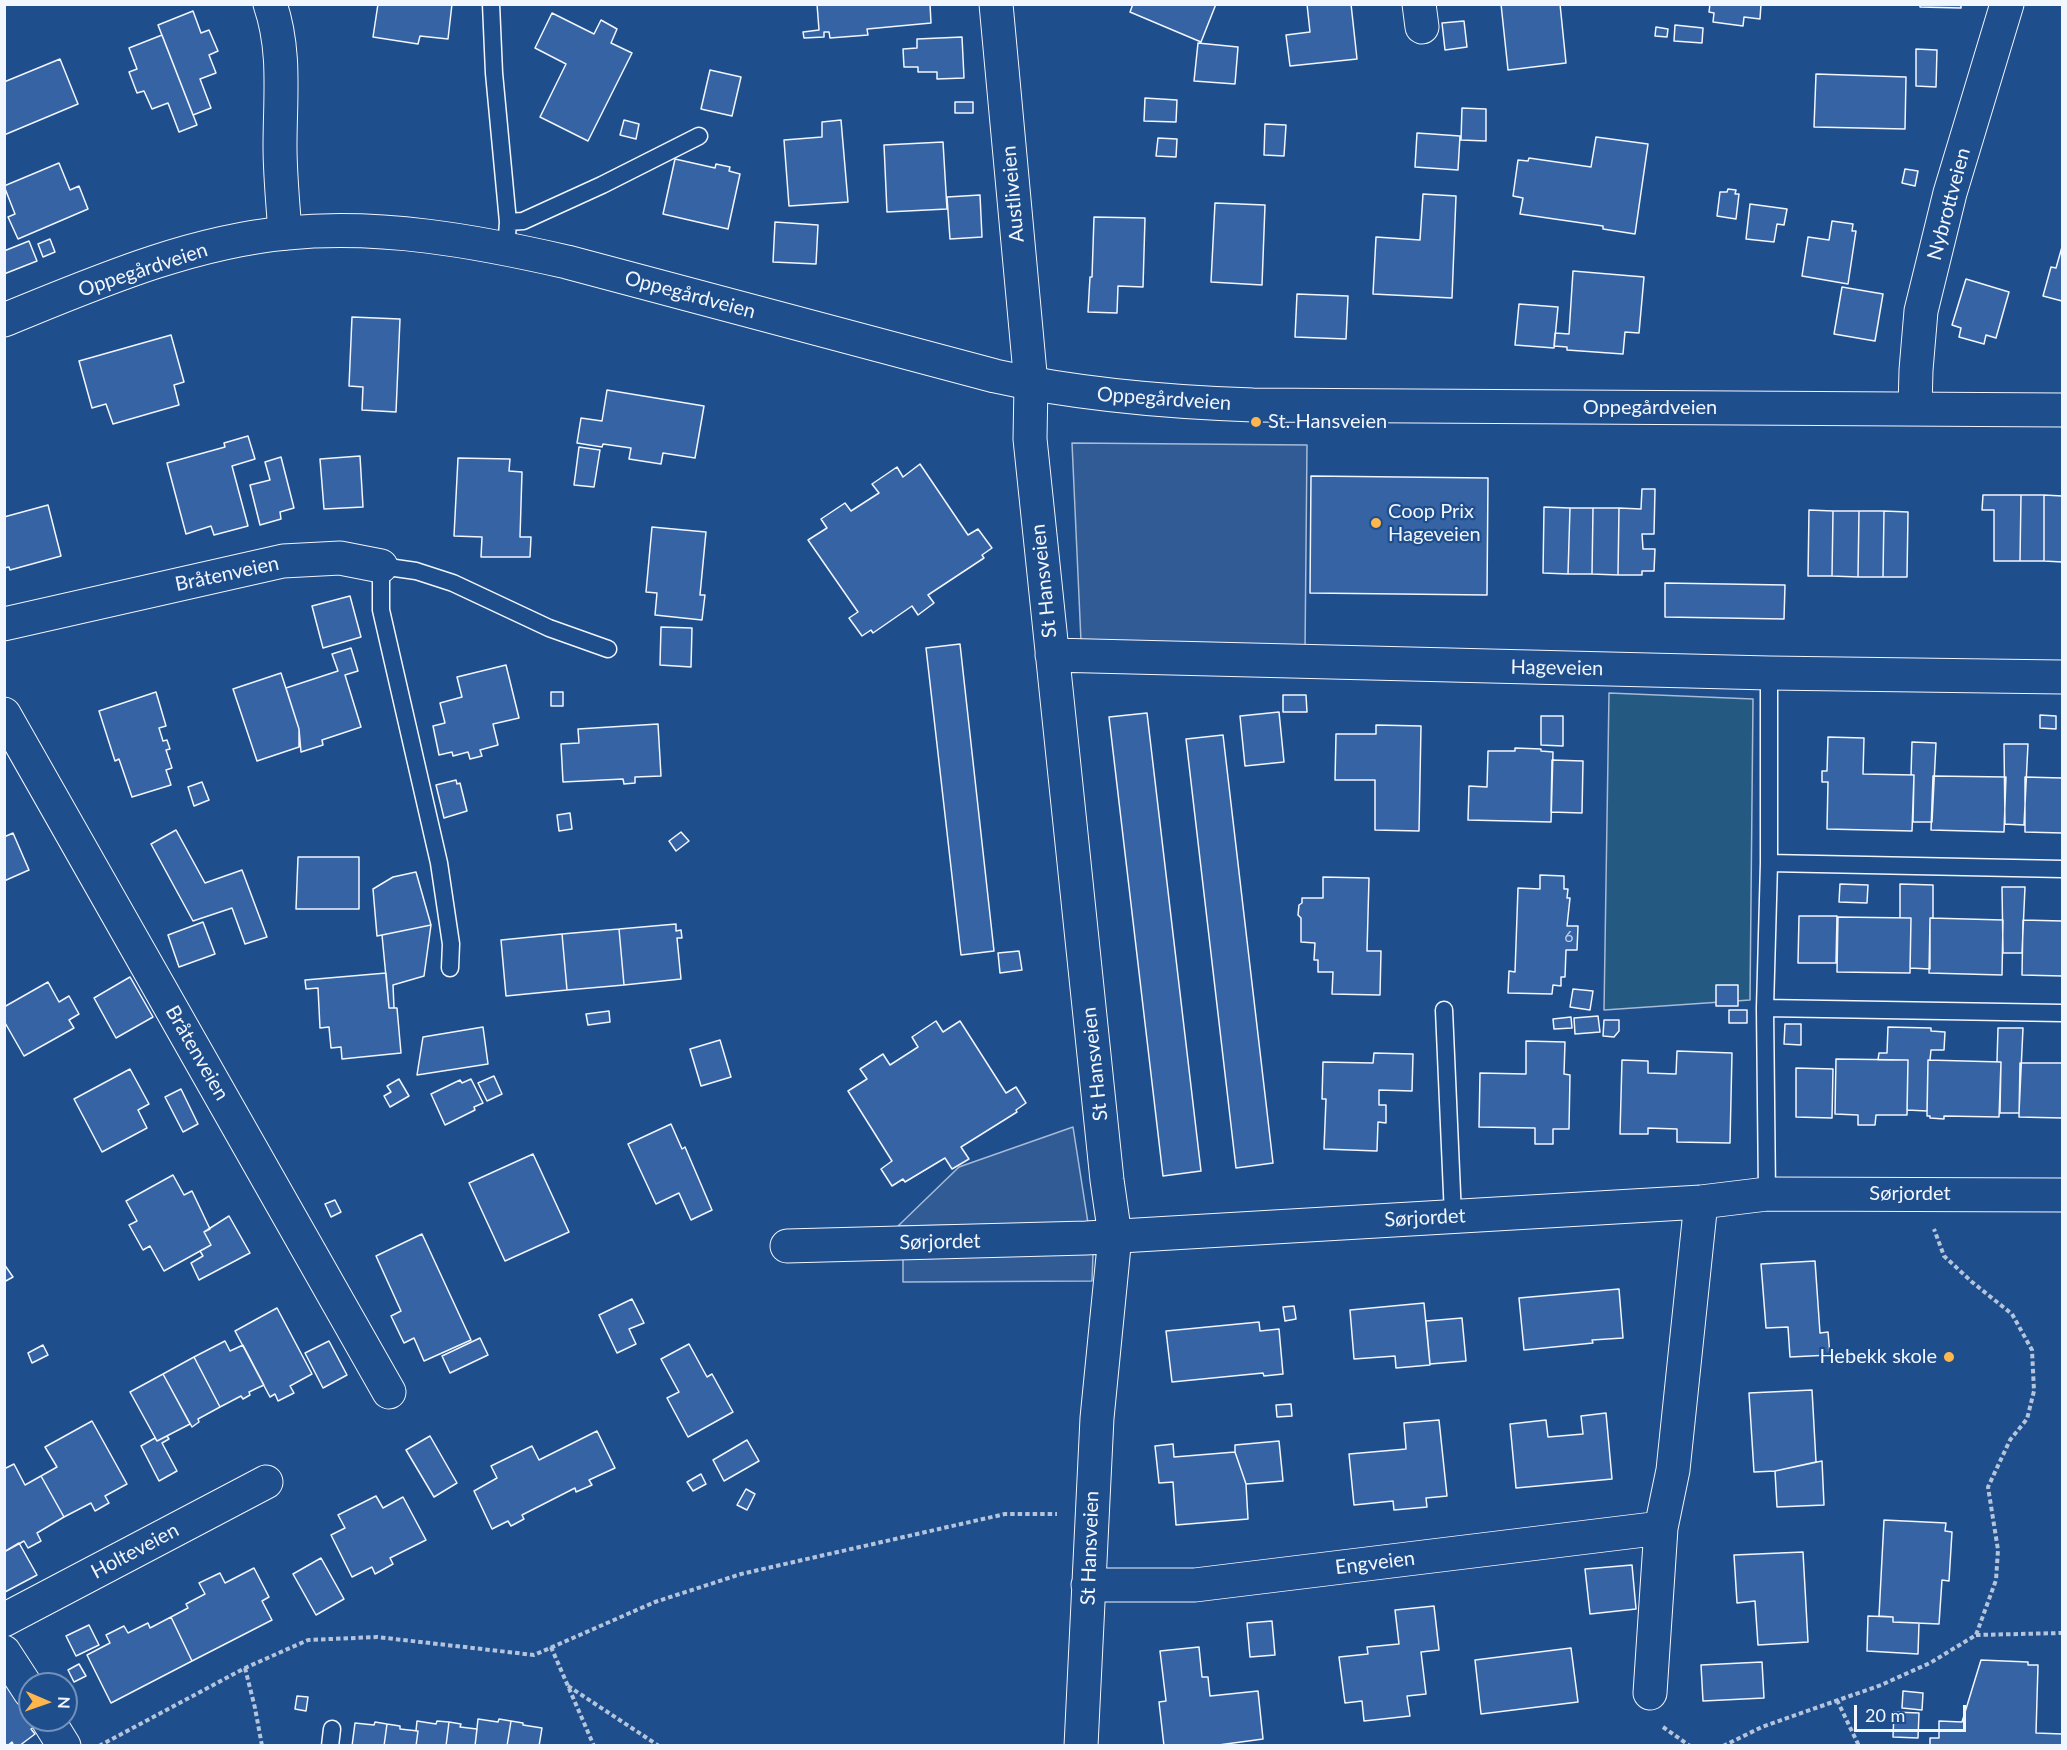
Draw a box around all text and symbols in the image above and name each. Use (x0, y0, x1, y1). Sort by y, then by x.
street label: Austliveien (997, 145, 1029, 243)
street label: Nybrottveien (1922, 145, 1976, 263)
street label: Oppegårdveien (75, 238, 211, 302)
street label: Oppegårdveien (622, 266, 758, 324)
street label: Oppegårdveien (1096, 382, 1232, 416)
street label: Oppegårdveien (1583, 396, 1717, 420)
place label: St. Hansveien (1268, 410, 1387, 434)
marker: St. Hansveien (1249, 415, 1263, 429)
place label: Coop Prix Hageveien (1388, 500, 1481, 547)
marker: Coop Prix Hageveien (1369, 516, 1383, 530)
street label: St Hansveien (1026, 523, 1062, 639)
street label: Bråtenveien (173, 551, 281, 597)
street label: Hageveien (1510, 655, 1604, 681)
house number: 6 (1564, 927, 1574, 947)
street label: Bråtenveien (160, 1001, 234, 1105)
street label: St Hansveien (1077, 1006, 1113, 1122)
street label: Sørjordet (1869, 1182, 1951, 1206)
street label: Sørjordet (1384, 1204, 1466, 1232)
street label: Sørjordet (899, 1229, 981, 1255)
place label: Hebekk skole (1819, 1345, 1937, 1369)
marker: Hebekk skole (1942, 1350, 1956, 1364)
street label: St Hansveien (1076, 1490, 1104, 1606)
street label: Holteveien (87, 1518, 183, 1584)
street label: Engveien (1334, 1546, 1416, 1580)
north arrow (18, 1672, 78, 1732)
scale bar (1857, 1693, 1970, 1731)
text: N (55, 1696, 74, 1709)
text: 20 m (1865, 1704, 1905, 1726)

